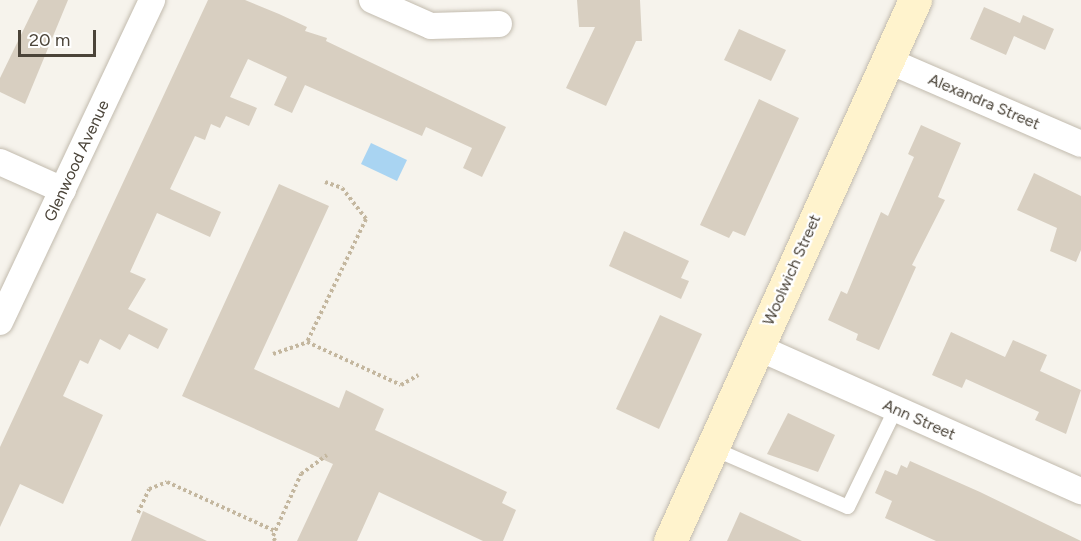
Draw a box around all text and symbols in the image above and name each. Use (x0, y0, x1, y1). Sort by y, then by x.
scale bar (21, 18, 99, 56)
text: 20 m (29, 29, 70, 51)
street label: Alexandra Street (925, 70, 1043, 134)
street label: Glenwood Avenue (40, 97, 114, 225)
street label: Woolwich Street (759, 212, 825, 328)
street label: Ann Street (880, 395, 958, 445)

